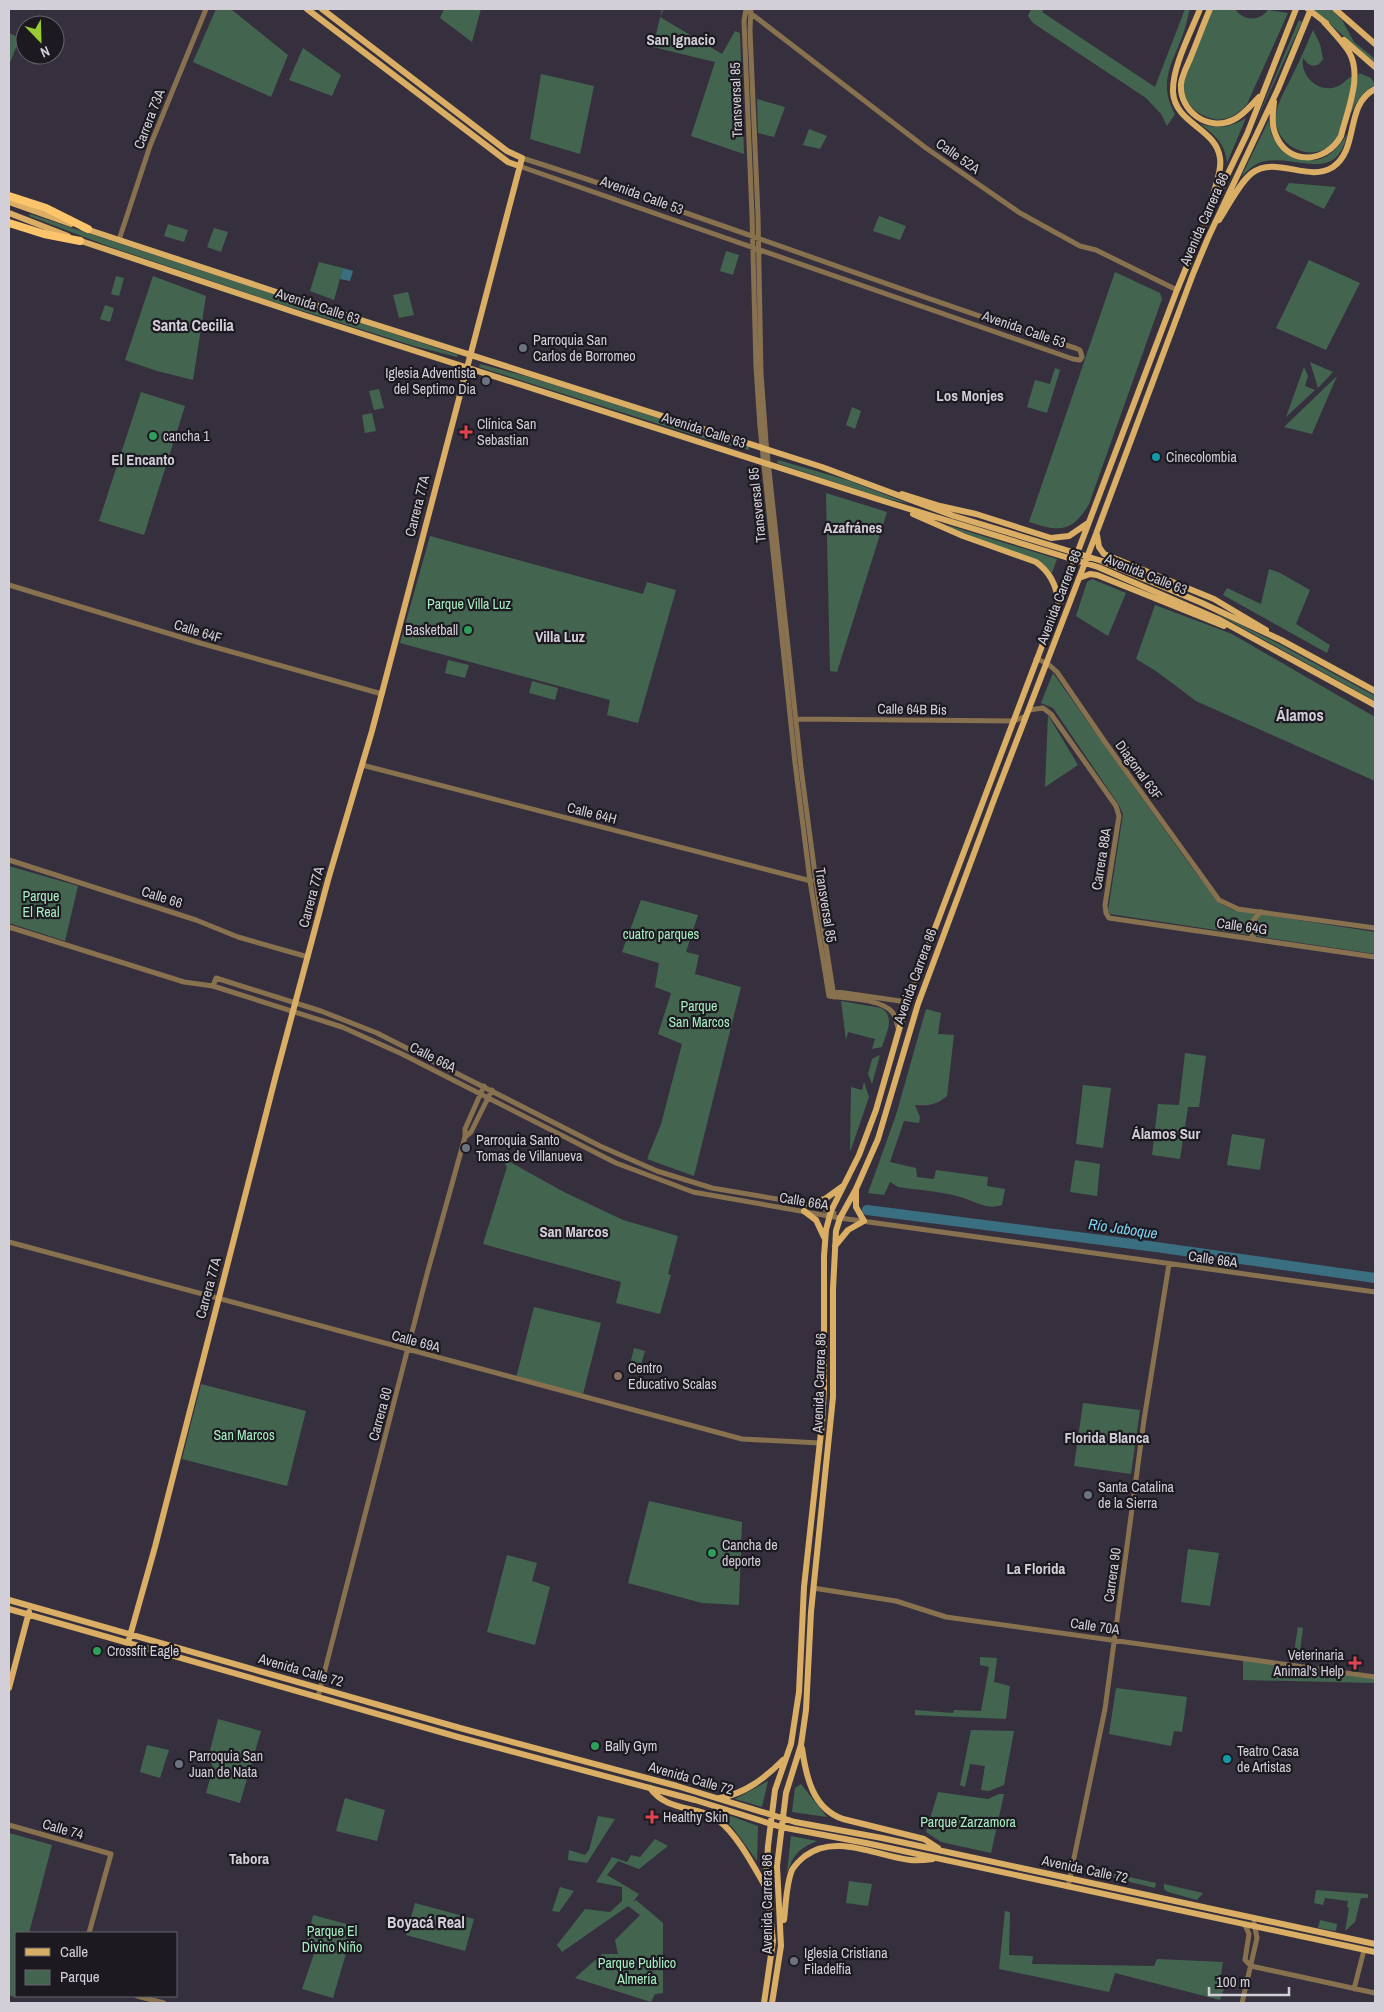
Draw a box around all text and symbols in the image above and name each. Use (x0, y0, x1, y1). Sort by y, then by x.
north arrow (15, 15, 65, 65)
district label: San Ignacio (646, 29, 716, 50)
text: N (38, 42, 52, 62)
street label: Transversal 85 (726, 62, 746, 138)
street label: Carrera 73A (129, 86, 169, 151)
street label: Calle 52A (932, 134, 984, 178)
street label: Avenida Carrera 86 (1175, 170, 1233, 269)
street label: Avenida Calle 53 (597, 171, 686, 218)
street label: Avenida Calle 63 (273, 284, 362, 328)
street label: Avenida Calle 53 (979, 306, 1068, 352)
district label: Santa Cecilia (152, 314, 235, 336)
place label: Parroquia San Carlos de Borromeo (533, 331, 636, 365)
marker: Parroquia San Carlos de Borromeo (517, 342, 529, 354)
place label: Iglesia Adventista del Septimo Dia (385, 364, 477, 398)
marker: Iglesia Adventista del Septimo Dia (480, 375, 492, 387)
district label: Los Monjes (936, 385, 1004, 406)
street label: Avenida Calle 63 (659, 408, 748, 452)
place label: Clínica San Sebastian (477, 415, 536, 449)
marker: Clínica San Sebastian (459, 425, 473, 439)
place label: cancha 1 (163, 427, 210, 445)
marker: cancha 1 (147, 430, 159, 442)
place label: Cinecolombia (1166, 448, 1237, 466)
district label: El Encanto (111, 449, 175, 470)
marker: Cinecolombia (1150, 451, 1162, 463)
street label: Transversal 85 (744, 467, 770, 543)
street label: Carrera 77A (401, 473, 433, 539)
district label: Azafránes (824, 517, 883, 538)
street label: Avenida Carrera 86 (1032, 547, 1085, 648)
street label: Avenida Calle 63 (1101, 549, 1190, 599)
park label: Parque Villa Luz (427, 595, 511, 613)
street label: Calle 64F (172, 615, 224, 647)
place label: Basketball (405, 621, 458, 639)
marker: Basketball (462, 624, 474, 636)
district label: Villa Luz (535, 626, 585, 647)
street label: Calle 64B Bis (877, 699, 947, 719)
district label: Álamos (1276, 704, 1324, 726)
street label: Diagonal 63F (1111, 737, 1167, 803)
street label: Calle 64H (565, 798, 619, 828)
street label: Carrera 88A (1087, 826, 1115, 891)
street label: Carrera 77A (294, 864, 328, 930)
street label: Transversal 85 (811, 866, 841, 944)
street label: Calle 66 (139, 882, 185, 912)
park label: Parque El Real (22, 887, 60, 921)
street label: Calle 64G (1215, 914, 1269, 938)
park label: cuatro parques (623, 925, 700, 943)
street label: Avenida Carrera 86 (889, 926, 941, 1027)
park label: Parque San Marcos (668, 997, 730, 1031)
street label: Calle 66A (407, 1038, 460, 1076)
district label: Álamos Sur (1132, 1123, 1200, 1144)
place label: Parroquia Santo Tomas de Villanueva (476, 1131, 583, 1165)
marker: Parroquia Santo Tomas de Villanueva (460, 1142, 472, 1154)
street label: Calle 66A (778, 1188, 830, 1214)
water label: Río Jaboque (1087, 1213, 1159, 1244)
district label: San Marcos (539, 1221, 609, 1242)
street label: Calle 66A (1187, 1247, 1239, 1271)
street label: Carrera 77A (191, 1255, 225, 1321)
street label: Calle 69A (390, 1326, 443, 1356)
street label: Avenida Carrera 86 (808, 1333, 830, 1434)
place label: Centro Educativo Scalas (628, 1359, 717, 1393)
marker: Centro Educativo Scalas (612, 1370, 624, 1382)
street label: Carrera 80 (364, 1385, 396, 1443)
park label: San Marcos (213, 1426, 275, 1444)
district label: Florida Blanca (1065, 1427, 1150, 1448)
place label: Santa Catalina de la Sierra (1098, 1478, 1175, 1512)
marker: Santa Catalina de la Sierra (1082, 1489, 1094, 1501)
place label: Cancha de deporte (722, 1536, 778, 1570)
marker: Cancha de deporte (706, 1547, 718, 1559)
street label: Carrera 90 (1099, 1547, 1125, 1603)
district label: La Florida (1007, 1558, 1066, 1579)
street label: Calle 70A (1069, 1614, 1121, 1638)
place label: Crossfit Eagle (107, 1642, 179, 1660)
marker: Crossfit Eagle (91, 1645, 103, 1657)
place label: Veterinaria Animal's Help (1273, 1646, 1345, 1680)
street label: Avenida Calle 72 (256, 1649, 345, 1691)
marker: Veterinaria Animal's Help (1348, 1656, 1362, 1670)
place label: Bally Gym (605, 1737, 657, 1755)
marker: Bally Gym (589, 1740, 601, 1752)
place label: Teatro Casa de Artistas (1237, 1742, 1300, 1776)
place label: Parroquia San Juan de Nata (189, 1747, 263, 1781)
marker: Teatro Casa de Artistas (1221, 1753, 1233, 1765)
street label: Avenida Calle 72 (646, 1757, 735, 1799)
marker: Parroquia San Juan de Nata (173, 1758, 185, 1770)
place label: Healthy Skin (663, 1808, 728, 1826)
marker: Healthy Skin (645, 1810, 659, 1824)
park label: Parque Zarzamora (920, 1813, 1016, 1831)
street label: Calle 74 (40, 1815, 86, 1844)
district label: Tabora (229, 1848, 269, 1869)
street label: Avenida Calle 72 (1039, 1851, 1130, 1887)
street label: Avenida Carrera 86 (758, 1854, 776, 1955)
district label: Boyacá Real (387, 1911, 465, 1933)
park label: Parque El Divino Niño (302, 1922, 362, 1956)
legend (15, 1932, 178, 1997)
text: Calle (60, 1941, 88, 1962)
place label: Iglesia Cristiana Filadelfia (804, 1944, 888, 1978)
park label: Parque Publico Almería (598, 1954, 676, 1988)
marker: Iglesia Cristiana Filadelfia (788, 1955, 800, 1967)
scale bar (1209, 1964, 1289, 1996)
text: Parque (60, 1966, 100, 1987)
text: 100 m (1216, 1971, 1250, 1992)

